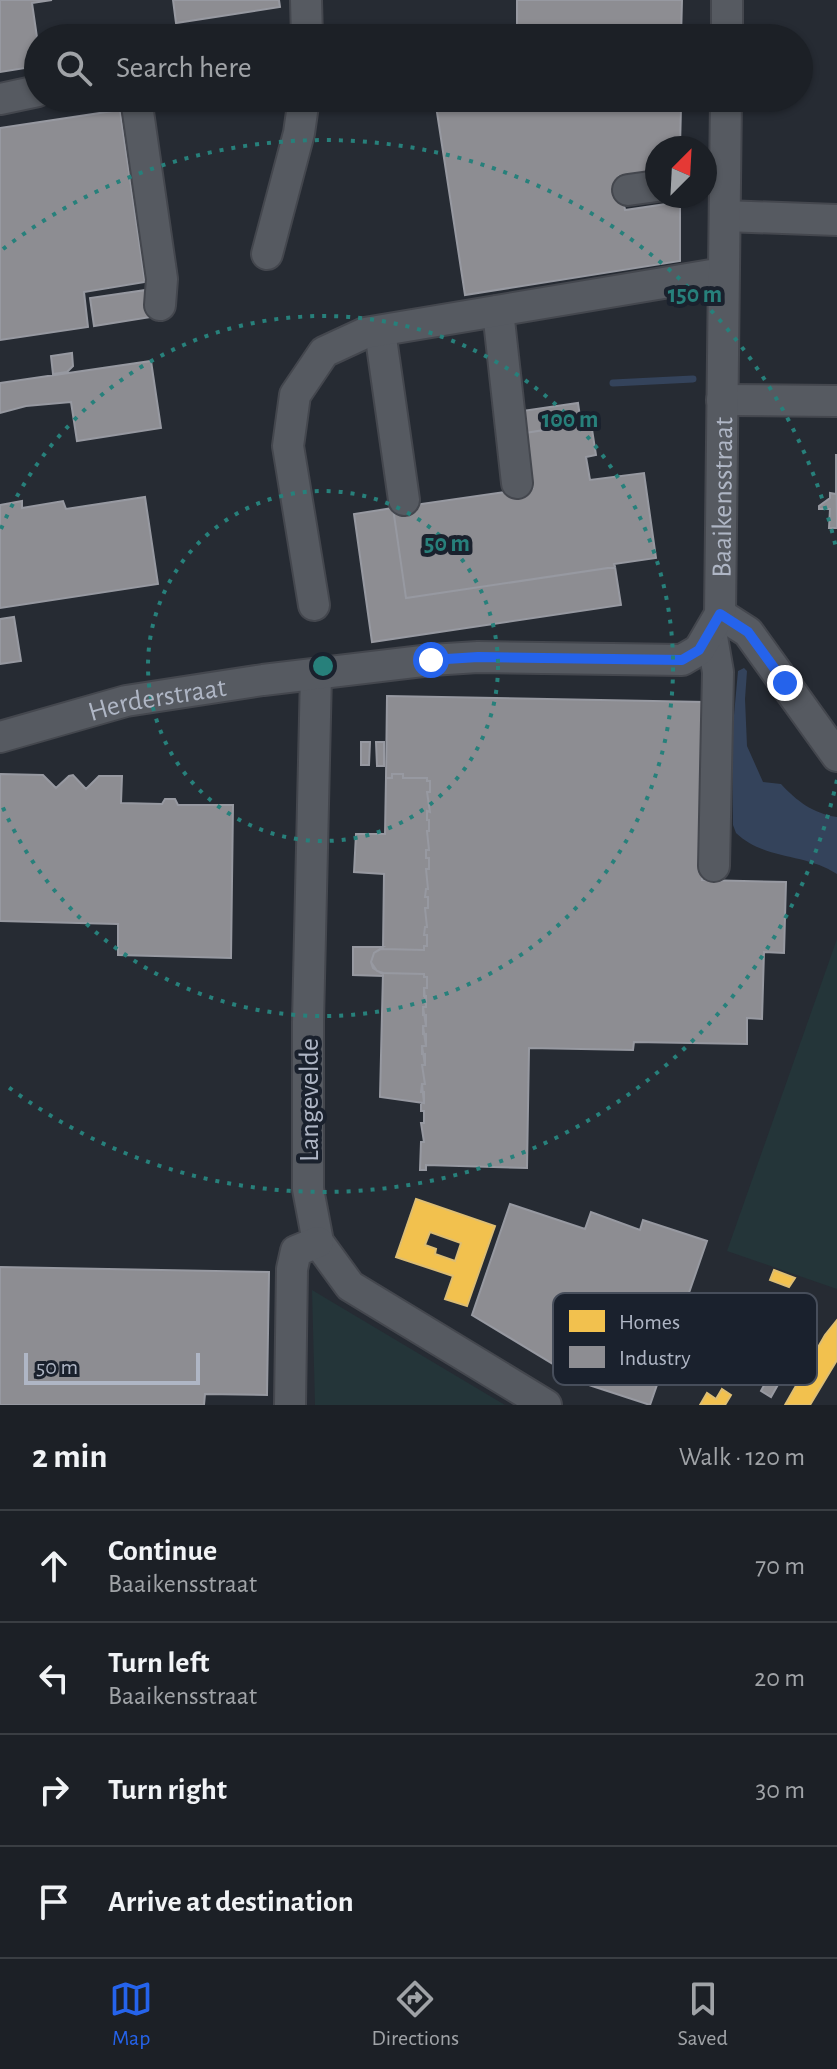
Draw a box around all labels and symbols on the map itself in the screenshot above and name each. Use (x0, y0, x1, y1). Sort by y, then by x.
north arrow (645, 136, 717, 208)
text: 150 m (668, 283, 722, 307)
text: 100 m (542, 408, 598, 432)
street label: Baaikensstraat (708, 417, 738, 578)
text: 50 m (424, 532, 470, 556)
route start (413, 642, 449, 678)
centre of rings (309, 652, 337, 680)
route end (767, 665, 803, 701)
street label: Herderstraat (85, 674, 228, 727)
street label: Langevelde (296, 1038, 324, 1162)
legend (553, 1293, 817, 1385)
text: Homes (619, 1311, 680, 1333)
text: Industry (619, 1347, 691, 1369)
scale bar (24, 1349, 200, 1385)

